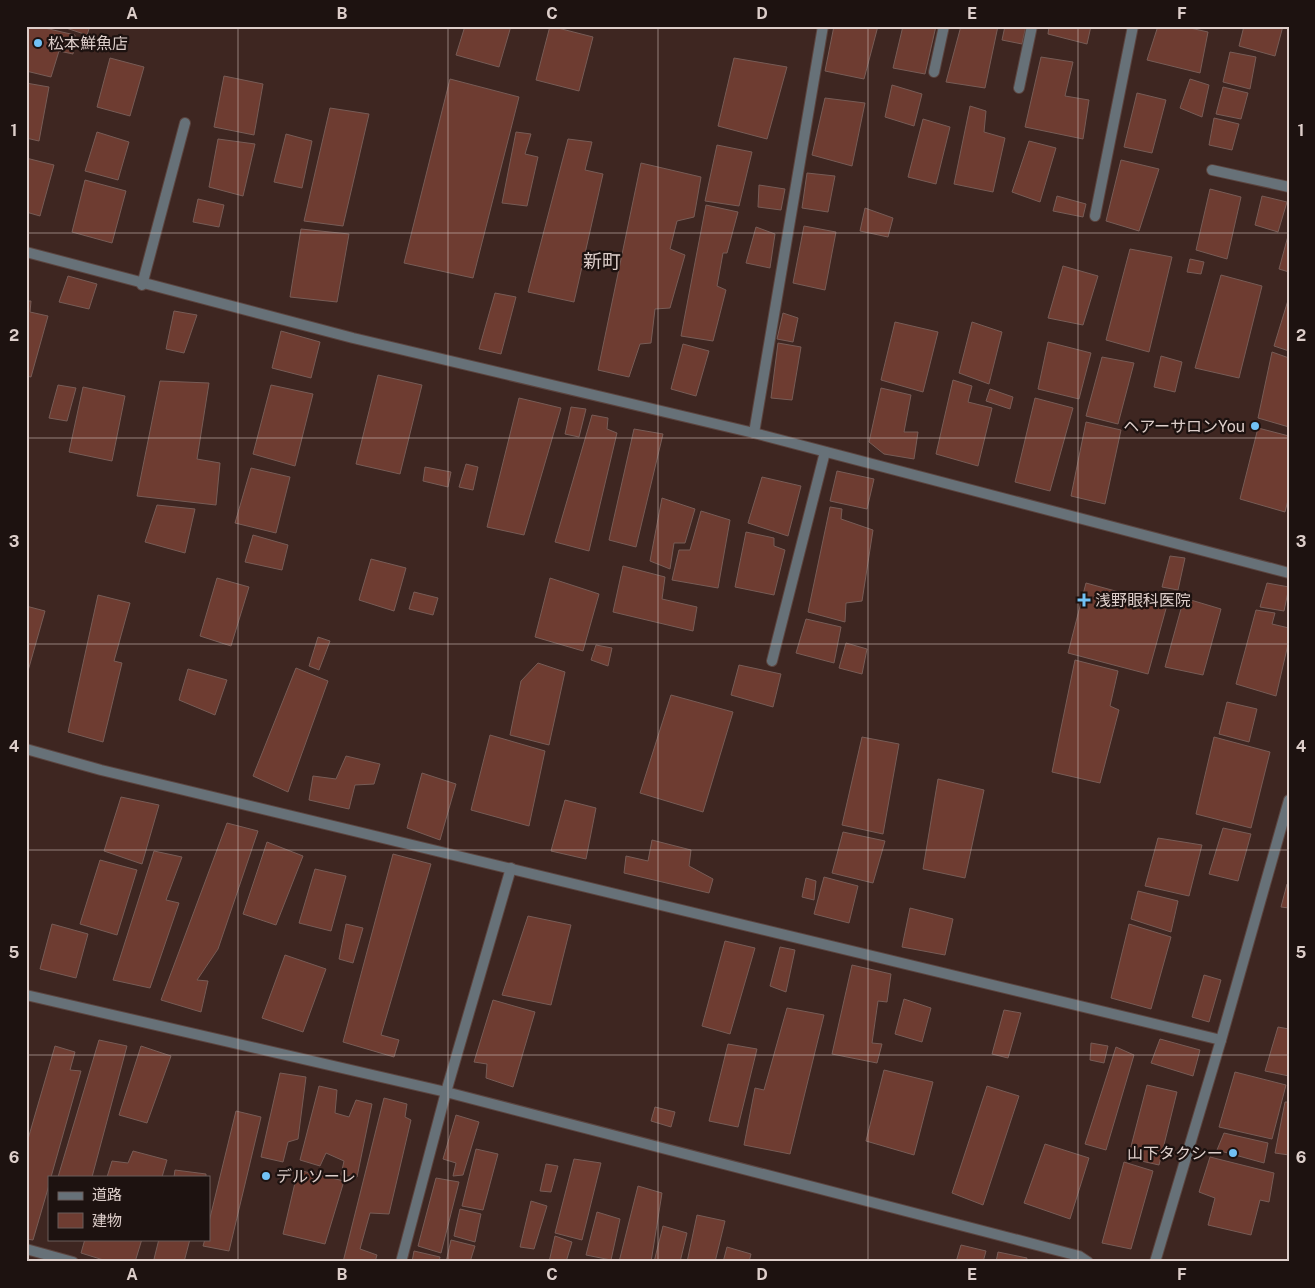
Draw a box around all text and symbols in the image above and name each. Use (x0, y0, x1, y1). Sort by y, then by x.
text: A (126, 4, 138, 23)
text: B (337, 4, 348, 23)
text: C (546, 4, 558, 23)
text: D (756, 4, 768, 23)
text: E (967, 4, 977, 23)
text: F (1177, 4, 1187, 23)
place label: 松本鮮魚店 (48, 34, 128, 53)
marker: 松本鮮魚店 (32, 37, 44, 49)
text: 1 (11, 121, 17, 140)
text: 1 (1298, 121, 1304, 140)
district label: 新町 (583, 250, 621, 272)
text: 2 (9, 326, 19, 345)
text: 2 (1296, 326, 1306, 345)
place label: ヘアーサロンYou (1123, 417, 1245, 436)
marker: ヘアーサロンYou (1249, 420, 1261, 432)
text: 3 (9, 532, 19, 551)
text: 3 (1296, 532, 1306, 551)
place label: 浅野眼科医院 (1095, 591, 1191, 610)
marker: 浅野眼科医院 (1077, 593, 1091, 607)
text: 4 (9, 737, 20, 756)
text: 4 (1296, 737, 1307, 756)
text: 5 (9, 943, 20, 962)
text: 5 (1296, 943, 1307, 962)
place label: 山下タクシー (1127, 1144, 1223, 1163)
marker: 山下タクシー (1227, 1147, 1239, 1159)
text: 6 (9, 1148, 19, 1167)
text: 6 (1296, 1148, 1306, 1167)
place label: デルソーレ (276, 1167, 356, 1186)
marker: デルソーレ (260, 1170, 272, 1182)
legend (48, 1176, 210, 1240)
text: 道路 (92, 1186, 122, 1203)
text: 建物 (92, 1212, 122, 1229)
text: A (126, 1265, 138, 1284)
text: B (337, 1265, 348, 1284)
text: C (546, 1265, 558, 1284)
text: D (756, 1265, 768, 1284)
text: E (967, 1265, 977, 1284)
text: F (1177, 1265, 1187, 1284)

